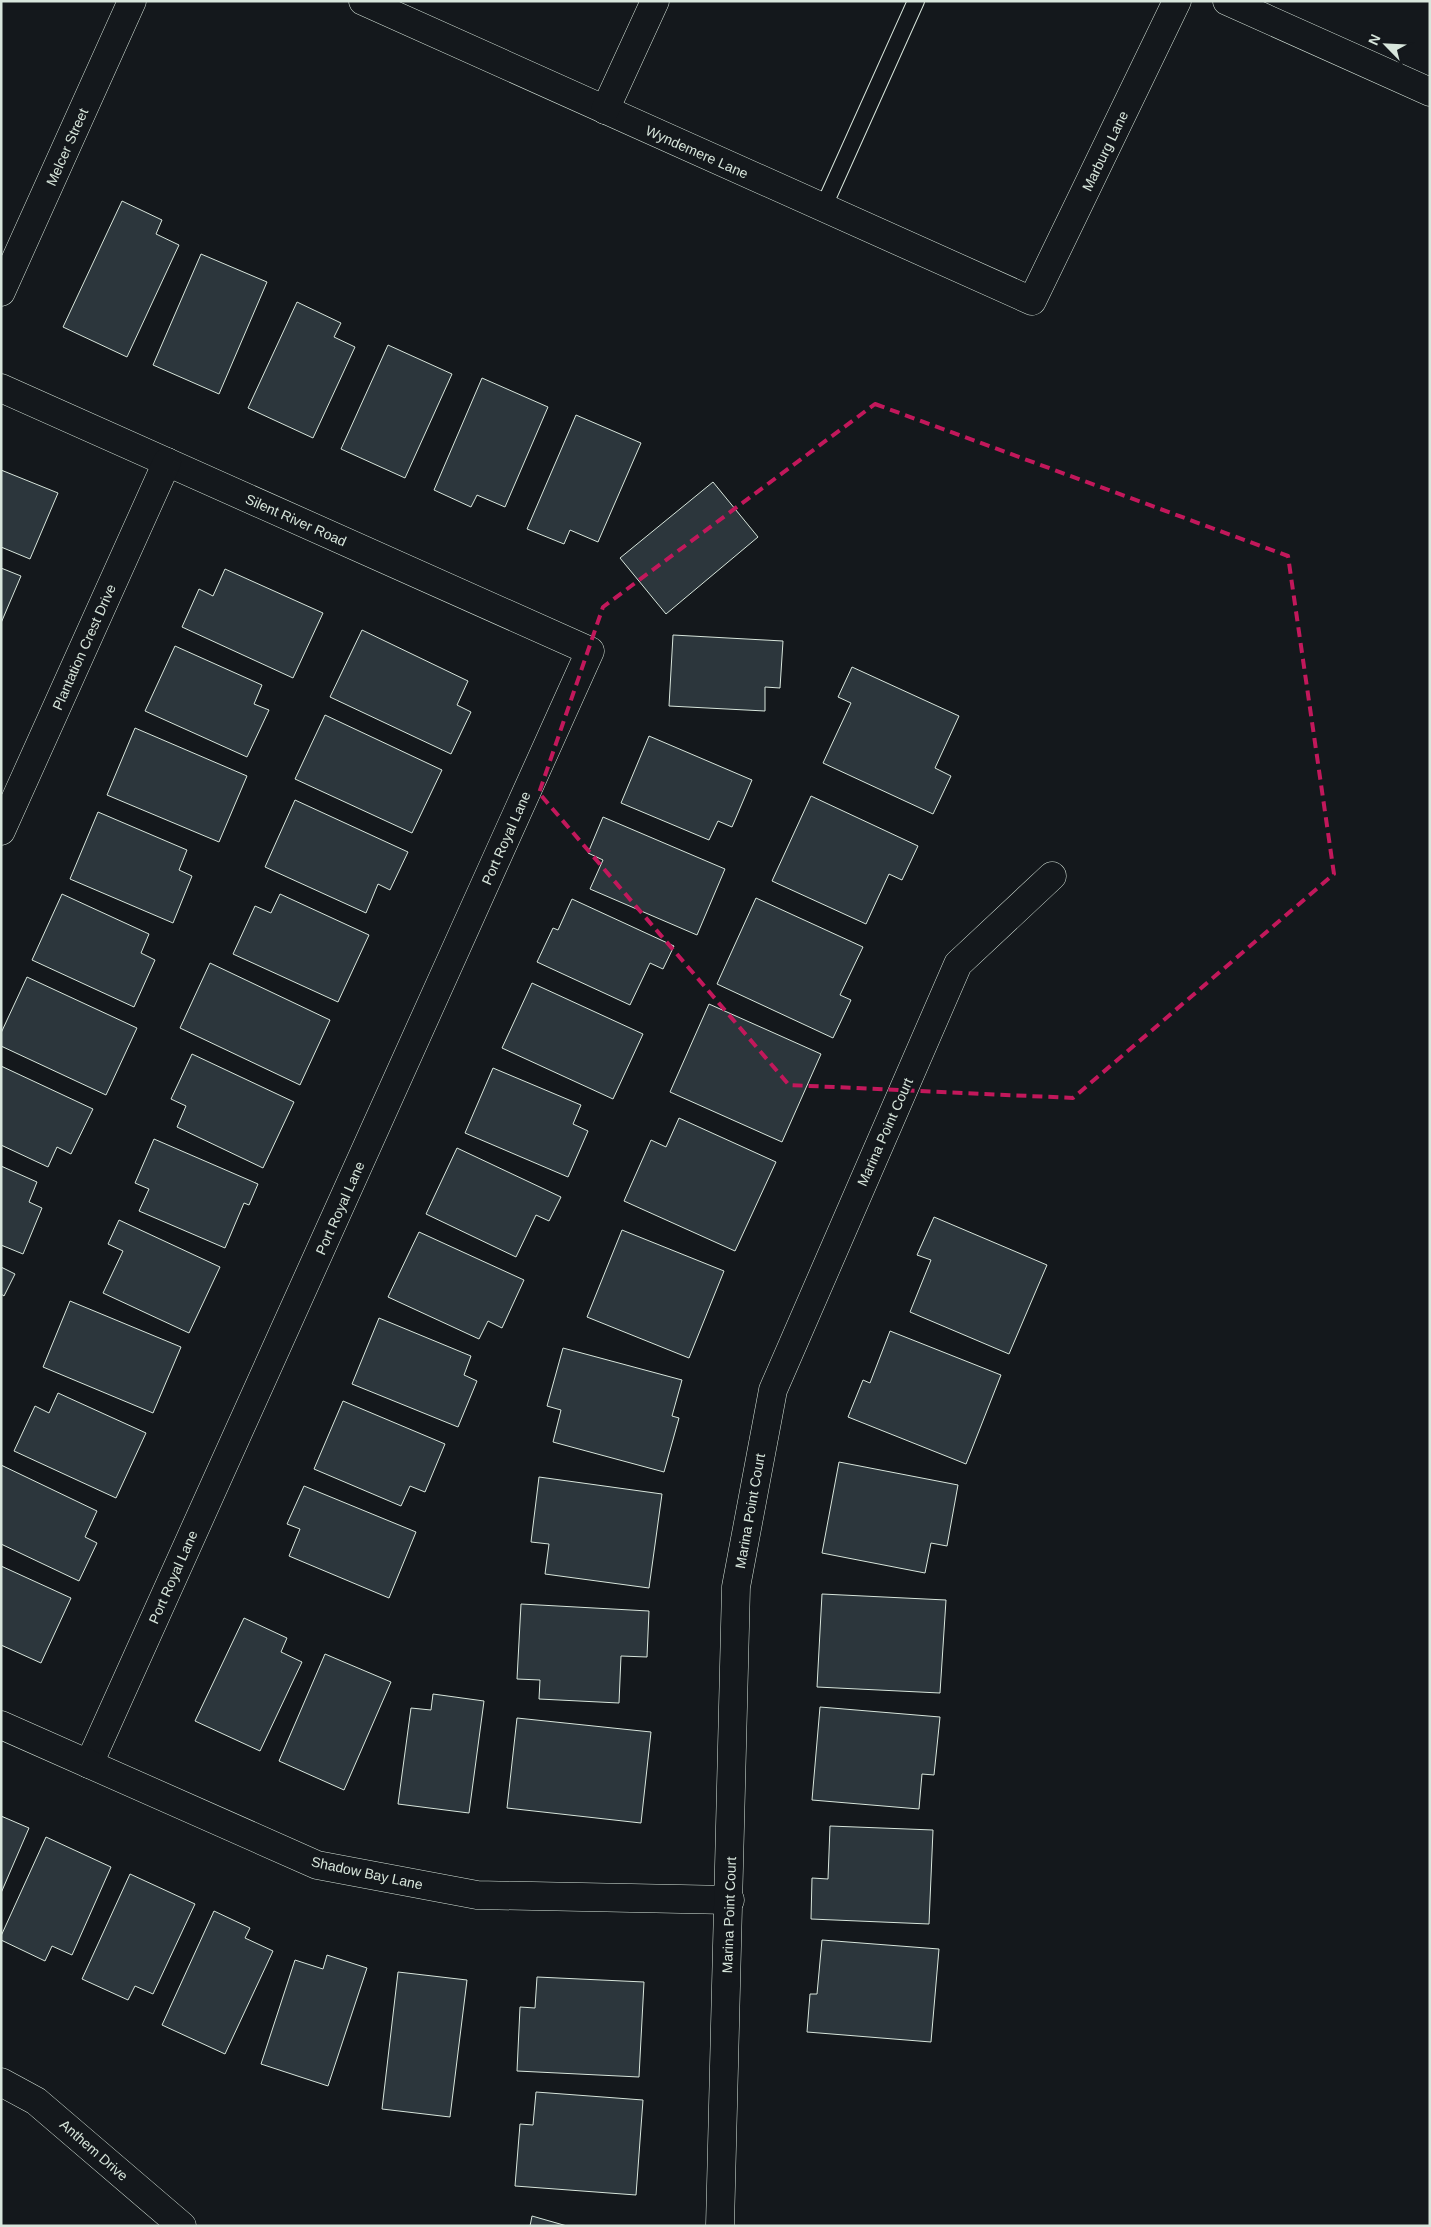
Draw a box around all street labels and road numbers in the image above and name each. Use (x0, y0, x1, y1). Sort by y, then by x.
street label: Melcer Street (43, 106, 91, 188)
street label: Marburg Lane (1079, 108, 1131, 194)
street label: Wyndemere Lane (643, 122, 751, 182)
street label: Silent River Road (243, 491, 349, 549)
street label: Plantation Crest Drive (49, 581, 119, 712)
street label: Port Royal Lane (478, 789, 534, 887)
street label: Marina Point Court (854, 1075, 916, 1189)
street label: Port Royal Lane (312, 1159, 368, 1257)
street label: Marina Point Court (732, 1452, 768, 1570)
street label: Port Royal Lane (145, 1528, 201, 1626)
street label: Shadow Bay Lane (310, 1853, 424, 1893)
street label: Marina Point Court (719, 1856, 739, 1974)
street label: Anthem Drive (57, 2116, 131, 2184)

